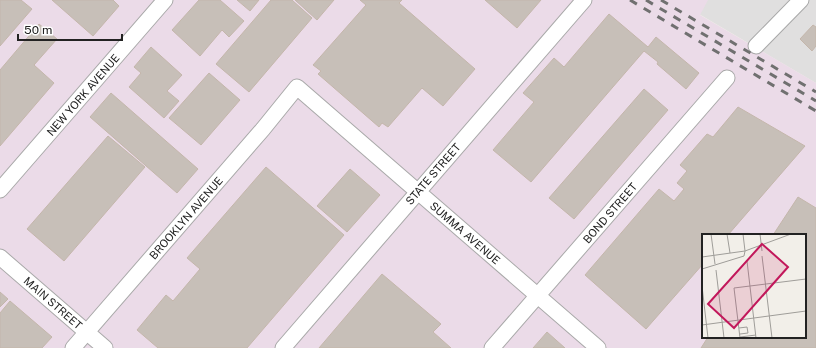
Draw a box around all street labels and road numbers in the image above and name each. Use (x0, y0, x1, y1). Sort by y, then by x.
street label: NEW YORK AVENUE (44, 52, 122, 138)
street label: STATE STREET (403, 141, 463, 207)
street label: BROOKLYN AVENUE (147, 174, 225, 262)
street label: BOND STREET (581, 180, 640, 245)
street label: SUMMA AVENUE (428, 199, 503, 267)
street label: MAIN STREET (21, 274, 85, 332)

